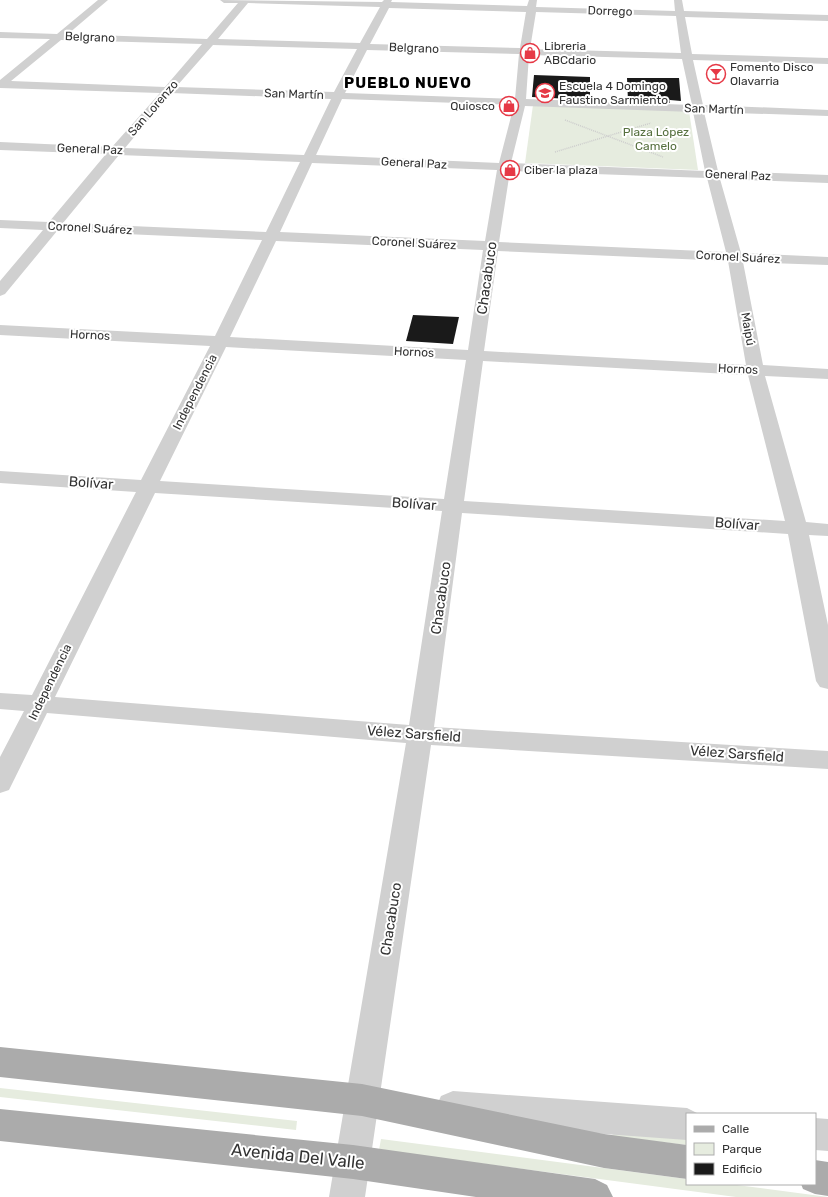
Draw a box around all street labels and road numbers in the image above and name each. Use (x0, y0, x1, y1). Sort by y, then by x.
street label: Dorrego (587, 3, 633, 19)
street label: Belgrano (65, 29, 115, 45)
street label: Belgrano (389, 40, 439, 56)
street label: San Lorenzo (125, 77, 181, 139)
street label: San Martín (264, 86, 324, 102)
street label: San Martín (684, 101, 744, 117)
street label: General Paz (57, 141, 123, 157)
street label: General Paz (381, 154, 447, 172)
street label: General Paz (705, 167, 771, 183)
street label: Coronel Suárez (47, 219, 133, 237)
street label: Coronel Suárez (371, 234, 457, 252)
street label: Chacabuco (473, 240, 501, 316)
street label: Coronel Suárez (695, 248, 781, 266)
street label: Maipú (738, 311, 758, 347)
street label: Hornos (70, 327, 110, 343)
street label: Hornos (394, 344, 434, 360)
street label: Independencia (170, 352, 220, 432)
street label: Hornos (718, 361, 758, 377)
street label: Bolívar (68, 473, 115, 493)
street label: Bolívar (391, 494, 438, 514)
street label: Bolívar (714, 514, 761, 534)
street label: Chacabuco (427, 560, 455, 636)
street label: Independencia (26, 642, 74, 722)
street label: Vélez Sarsfield (366, 722, 462, 746)
street label: Vélez Sarsfield (689, 742, 785, 766)
street label: Chacabuco (377, 881, 405, 957)
street label: Avenida Del Valle (230, 1139, 366, 1173)

